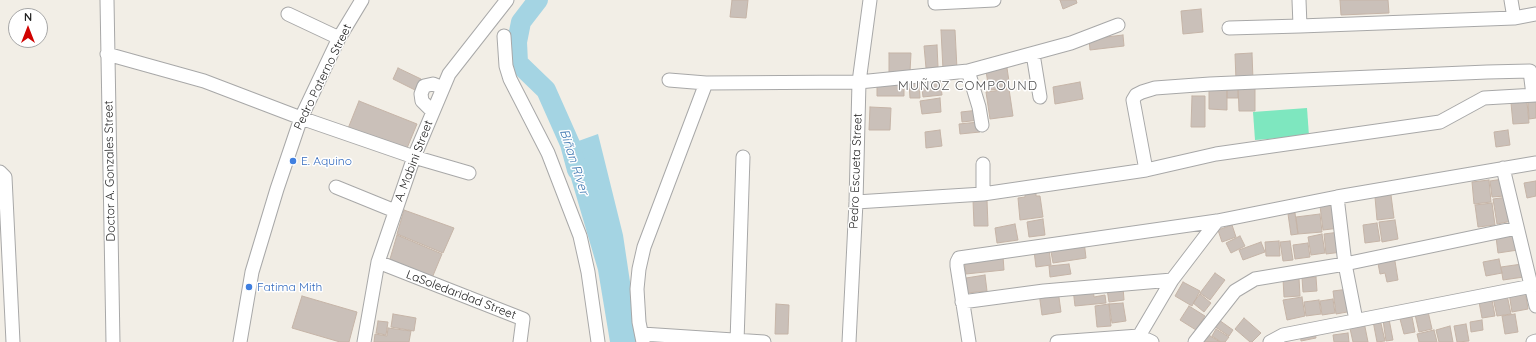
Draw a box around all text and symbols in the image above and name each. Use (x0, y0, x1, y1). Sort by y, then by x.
north arrow (8, 8, 48, 48)
text: N (24, 10, 32, 24)
street label: Pedro Paterno Street (291, 22, 355, 132)
district label: MUÑOZ COMPOUND (898, 78, 1038, 94)
street label: Doctor A. Gonzales Street (102, 100, 118, 242)
street label: Pedro Escueta Street (847, 113, 865, 229)
street label: A. Mabini Street (392, 118, 436, 204)
water label: Biñan River (556, 127, 592, 197)
place label: E. Aquino (301, 154, 352, 168)
marker: E. Aquino (288, 156, 298, 166)
street label: LaSoledaridad Street (404, 267, 518, 323)
place label: Fatima Mith (257, 280, 322, 294)
marker: Fatima Mith (244, 282, 254, 292)

